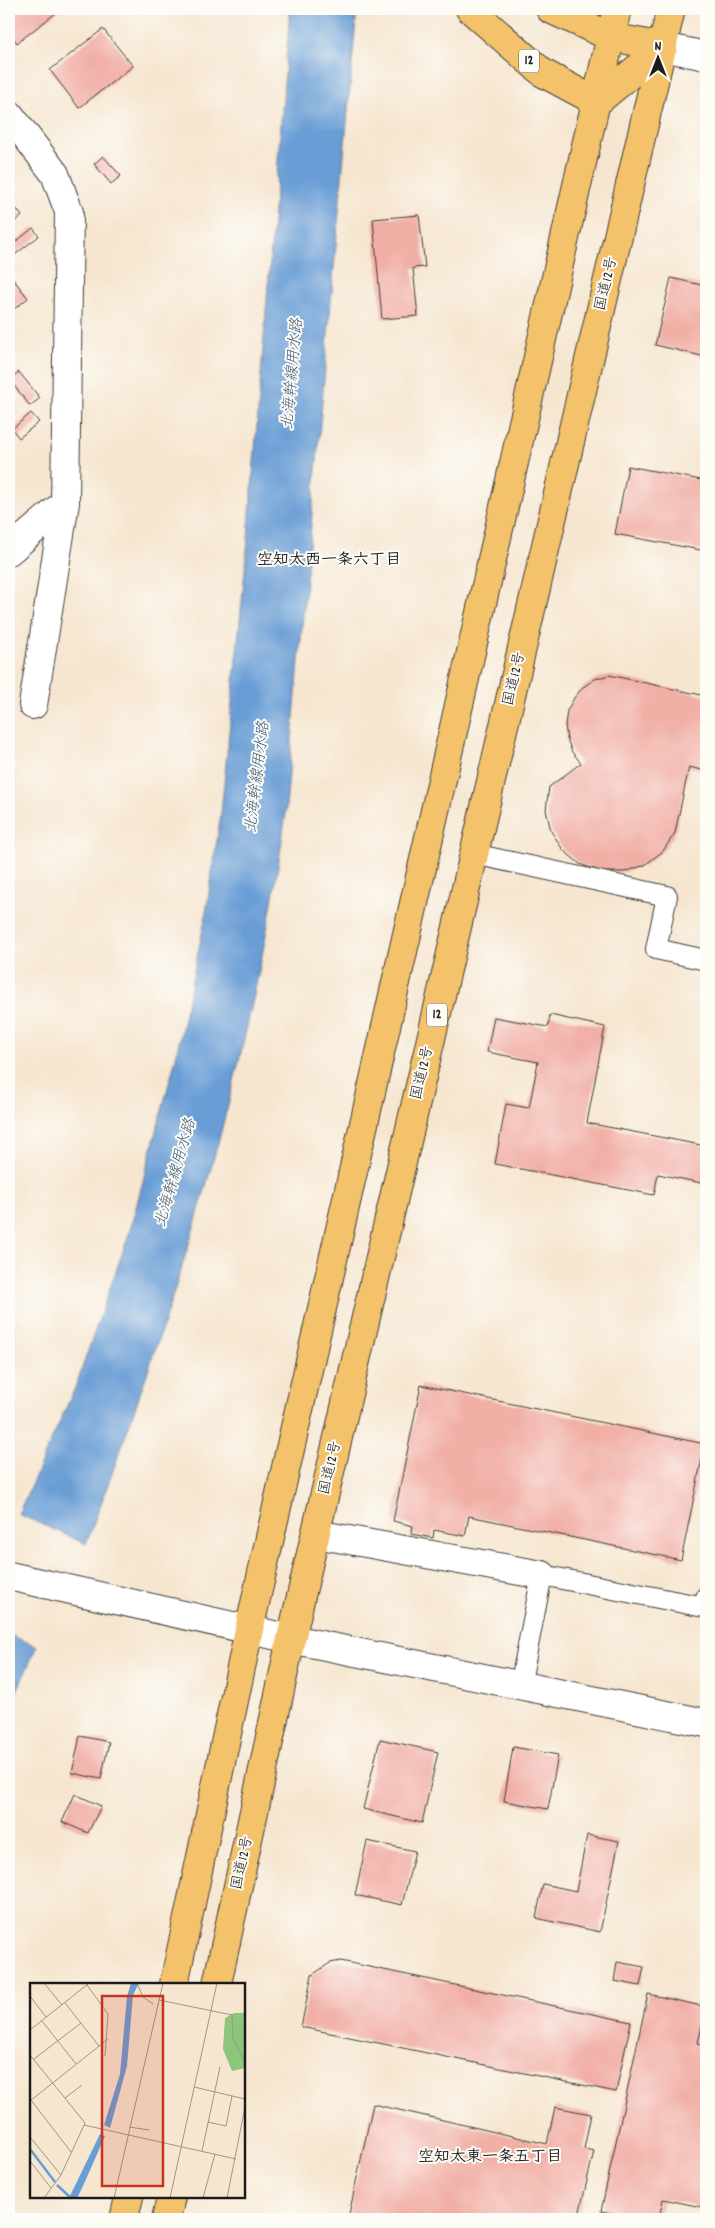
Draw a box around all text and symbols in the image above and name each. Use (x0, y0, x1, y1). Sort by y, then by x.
north arrow (632, 32, 682, 82)
text: N (655, 37, 662, 57)
road number: 12 (519, 49, 539, 72)
street label: 国道12号 (590, 255, 624, 313)
water label: 北海幹線用水路 (277, 316, 309, 431)
district label: 空知太西一条六丁目 (257, 549, 401, 572)
street label: 国道12号 (498, 650, 532, 708)
water label: 北海幹線用水路 (240, 719, 276, 834)
road number: 12 (427, 1004, 447, 1026)
street label: 国道12号 (406, 1044, 440, 1102)
water label: 北海幹線用水路 (150, 1115, 203, 1230)
street label: 国道12号 (314, 1439, 348, 1497)
street label: 国道12号 (227, 1834, 259, 1892)
inset map (30, 1983, 245, 2198)
district label: 空知太東一条五丁目 (418, 2146, 562, 2169)

